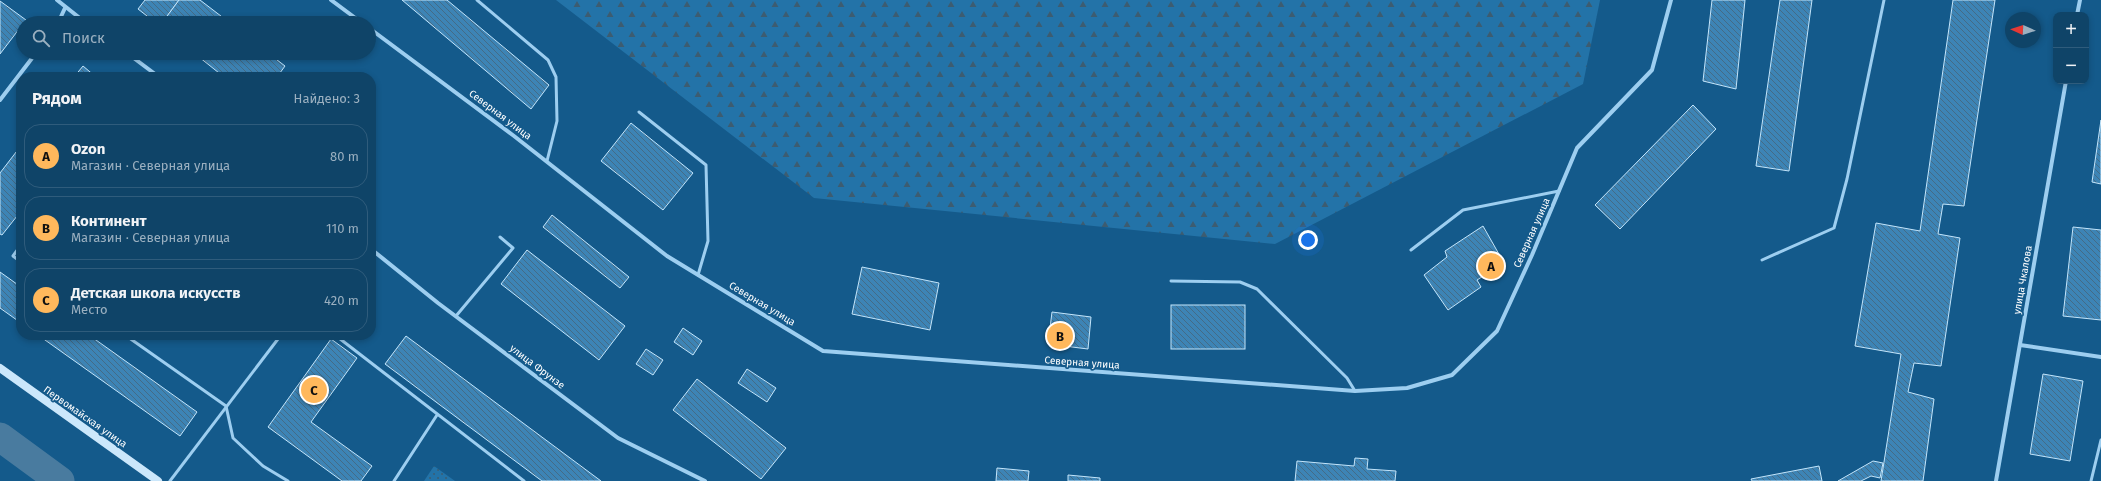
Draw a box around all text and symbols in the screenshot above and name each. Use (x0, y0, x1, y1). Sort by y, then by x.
north arrow (2005, 12, 2041, 48)
map controls (2053, 12, 2089, 84)
button: + (2053, 12, 2089, 48)
search box (16, 16, 376, 60)
icon: search (30, 27, 52, 49)
text: Поиск (62, 29, 105, 47)
button: − (2053, 48, 2089, 84)
text: Рядом (32, 88, 82, 109)
street label: Северная улица (466, 88, 534, 142)
text: Найдено: 3 (294, 91, 360, 106)
text: Ozon (71, 140, 105, 158)
text: A (42, 149, 50, 164)
text: 80 m (330, 149, 359, 164)
text: Магазин · Северная улица (71, 158, 230, 173)
street label: Северная улица (1511, 196, 1553, 270)
text: Континент (71, 212, 147, 230)
text: B (42, 221, 50, 236)
text: 110 m (326, 221, 359, 236)
text: Магазин · Северная улица (71, 230, 230, 245)
your location (1298, 230, 1318, 250)
street label: улица Чкалова (2011, 245, 2035, 315)
pin: A (1478, 251, 1504, 281)
street label: Северная улица (727, 279, 797, 329)
text: Детская школа искусств (71, 284, 241, 302)
text: C (42, 293, 50, 308)
text: 420 m (324, 293, 359, 308)
text: Место (71, 302, 108, 317)
pin: B (1047, 321, 1073, 351)
street label: улица Фрунзе (507, 342, 567, 392)
street label: Северная улица (1044, 354, 1120, 372)
pin: C (301, 375, 327, 405)
street label: Первомайская улица (41, 384, 129, 450)

